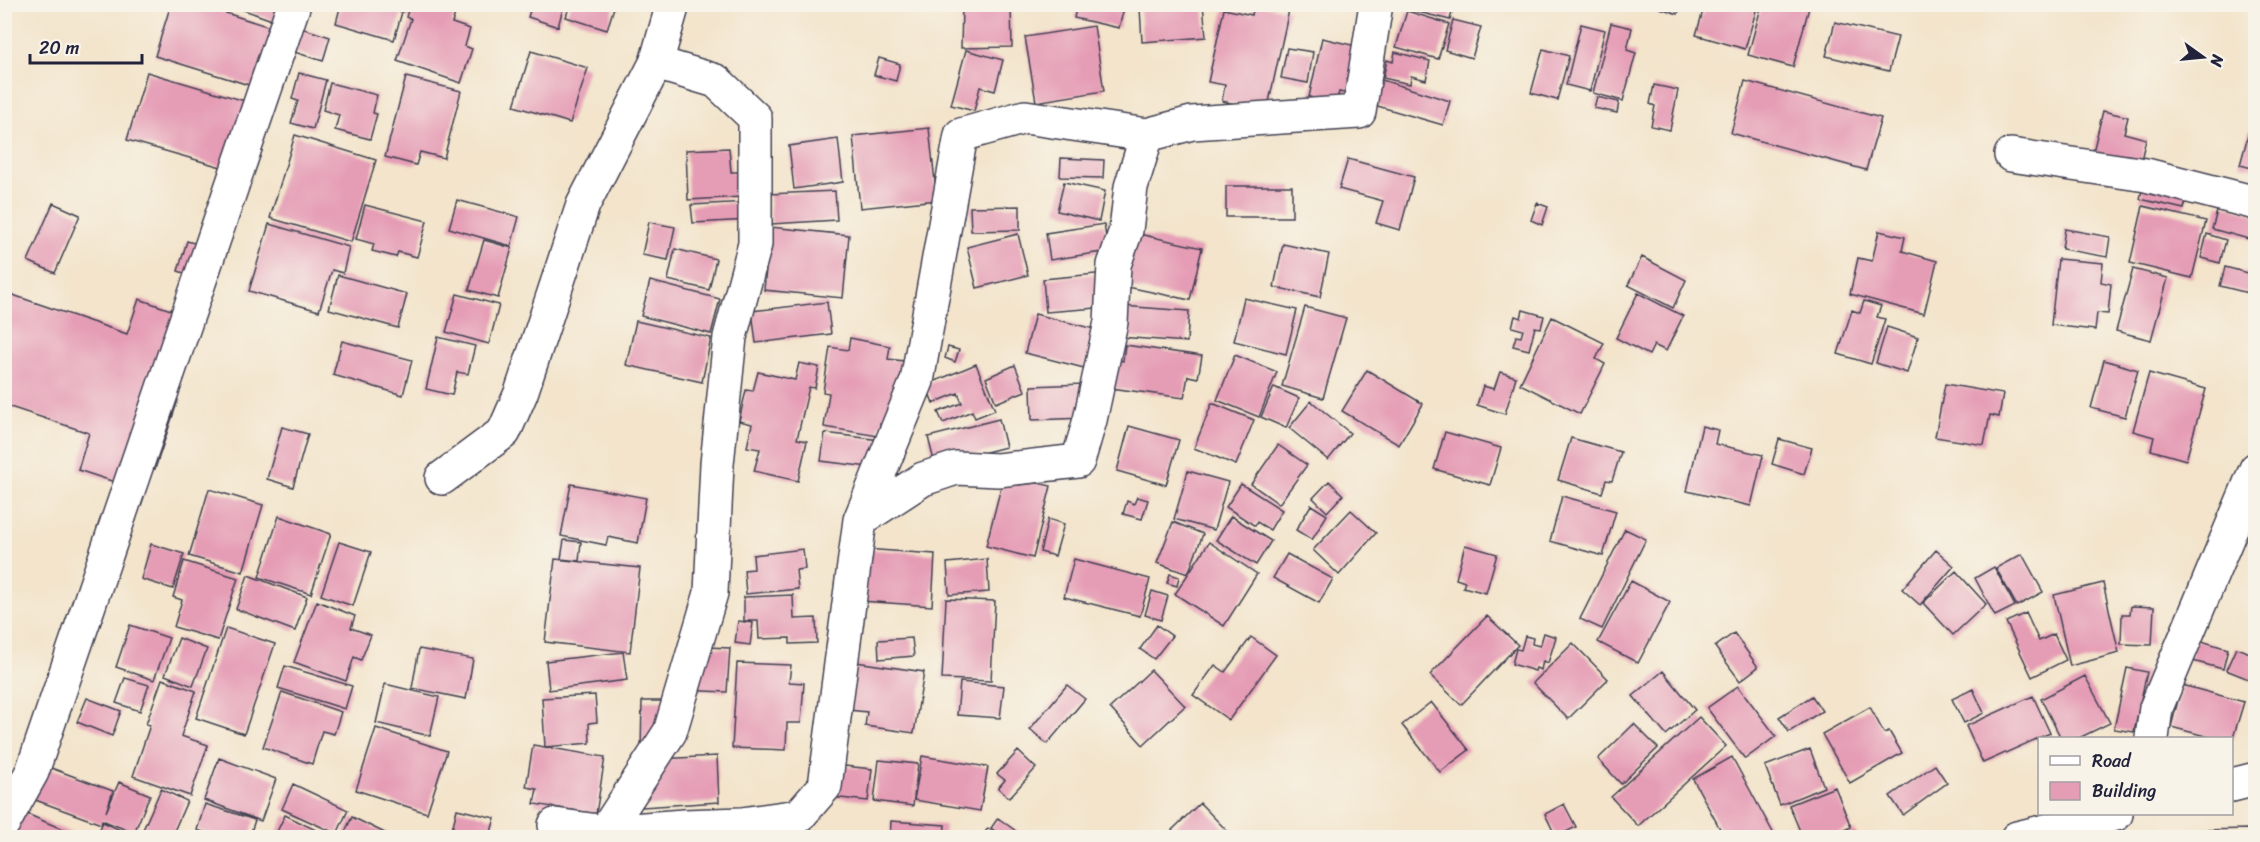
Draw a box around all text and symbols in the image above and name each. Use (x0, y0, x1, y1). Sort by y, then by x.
scale bar (30, 27, 142, 65)
north arrow (2173, 27, 2233, 87)
text: 20 m (39, 32, 79, 64)
text: N (2201, 51, 2233, 71)
legend (2038, 737, 2233, 815)
text: Road (2092, 745, 2132, 777)
text: Building (2092, 775, 2156, 807)

